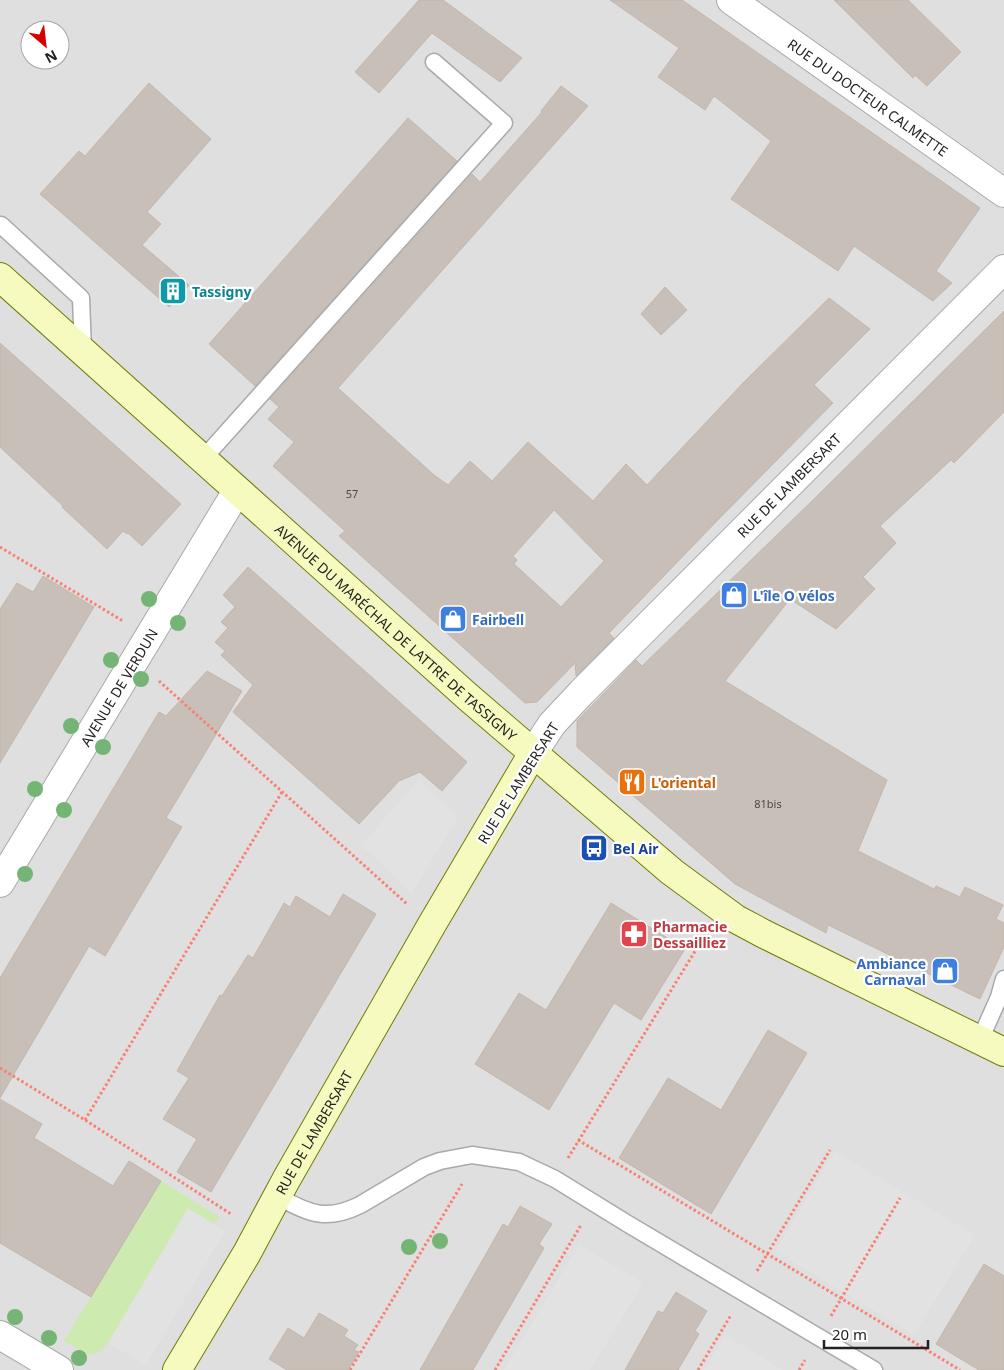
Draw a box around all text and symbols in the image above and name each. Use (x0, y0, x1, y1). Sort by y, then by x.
north arrow (20, 20, 70, 70)
street label: RUE DU DOCTEUR CALMETTE (784, 34, 952, 160)
text: N (42, 46, 61, 68)
building icon: Tassigny (158, 276, 188, 306)
place label: Tassigny (192, 282, 252, 301)
street label: RUE DE LAMBERSART (732, 429, 845, 541)
house number: 57 (346, 486, 358, 501)
street label: AVENUE DU MARÉCHAL DE LATTRE DE TASSIGNY (271, 519, 521, 745)
shop icon: L'île O vélos (719, 580, 749, 610)
place label: L'île O vélos (753, 586, 835, 605)
shop icon: Fairbell (438, 604, 468, 634)
place label: Fairbell (472, 610, 524, 629)
street label: AVENUE DE VERDUN (76, 625, 161, 750)
street label: RUE DE LAMBERSART (473, 719, 563, 847)
restaurant icon: L'oriental (617, 767, 647, 797)
place label: L'oriental (651, 773, 716, 792)
house number: 81bis (754, 796, 782, 811)
bus stop icon: Bel Air (579, 833, 609, 863)
place label: Bel Air (613, 839, 659, 858)
place label: Pharmacie Dessailliez (653, 917, 727, 952)
pharmacy icon: Pharmacie Dessailliez (619, 919, 649, 949)
place label: Ambiance Carnaval (857, 954, 926, 989)
shop icon: Ambiance Carnaval (930, 956, 960, 986)
street label: RUE DE LAMBERSART (271, 1067, 356, 1198)
scale bar (824, 1318, 928, 1350)
text: 20 m (832, 1324, 867, 1344)

